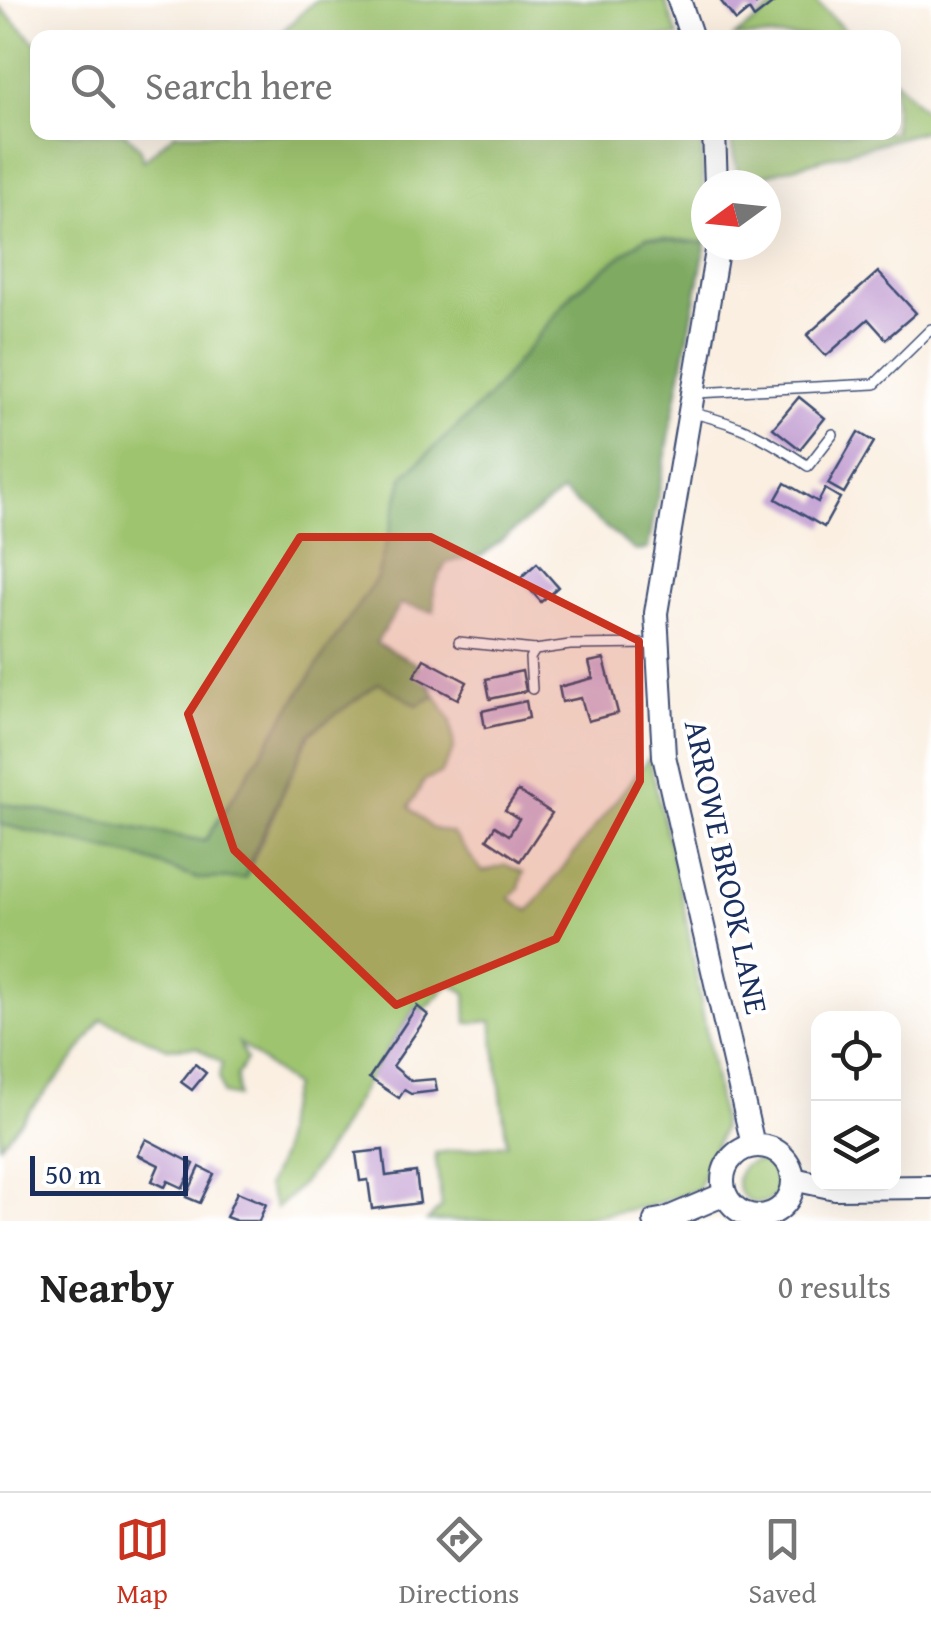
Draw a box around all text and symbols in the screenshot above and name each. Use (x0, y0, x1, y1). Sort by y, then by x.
search box (30, 30, 901, 140)
text: Search here (145, 57, 333, 113)
icon: search (65, 58, 120, 113)
north arrow (691, 170, 781, 260)
street label: ARROWE BROOK LANE (673, 716, 781, 1018)
map controls (811, 1011, 901, 1191)
button: locate (811, 1011, 901, 1101)
button: layers (811, 1101, 901, 1191)
scale bar (30, 1151, 188, 1196)
text: 50 m (45, 1153, 101, 1194)
text: Nearby (40, 1256, 174, 1317)
text: 0 results (778, 1263, 891, 1310)
tab: Map (115, 1512, 170, 1613)
tab: Directions (399, 1512, 519, 1613)
tab: Saved (749, 1512, 816, 1613)

